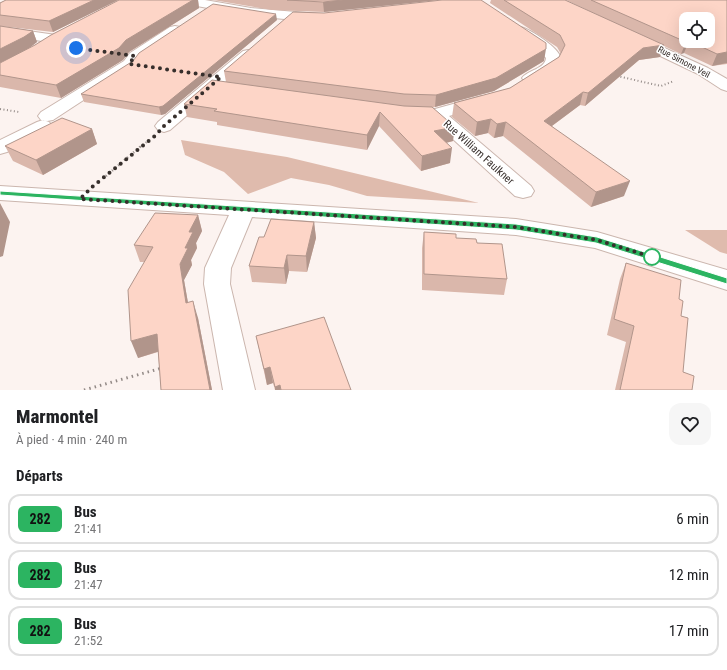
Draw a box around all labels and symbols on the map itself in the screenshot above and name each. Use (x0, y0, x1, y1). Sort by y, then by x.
your location (66, 38, 86, 58)
street label: Rue Simone Veil (656, 44, 712, 80)
street label: Rue William Faulkner (441, 117, 517, 188)
unlabelled marker (643, 248, 661, 266)

